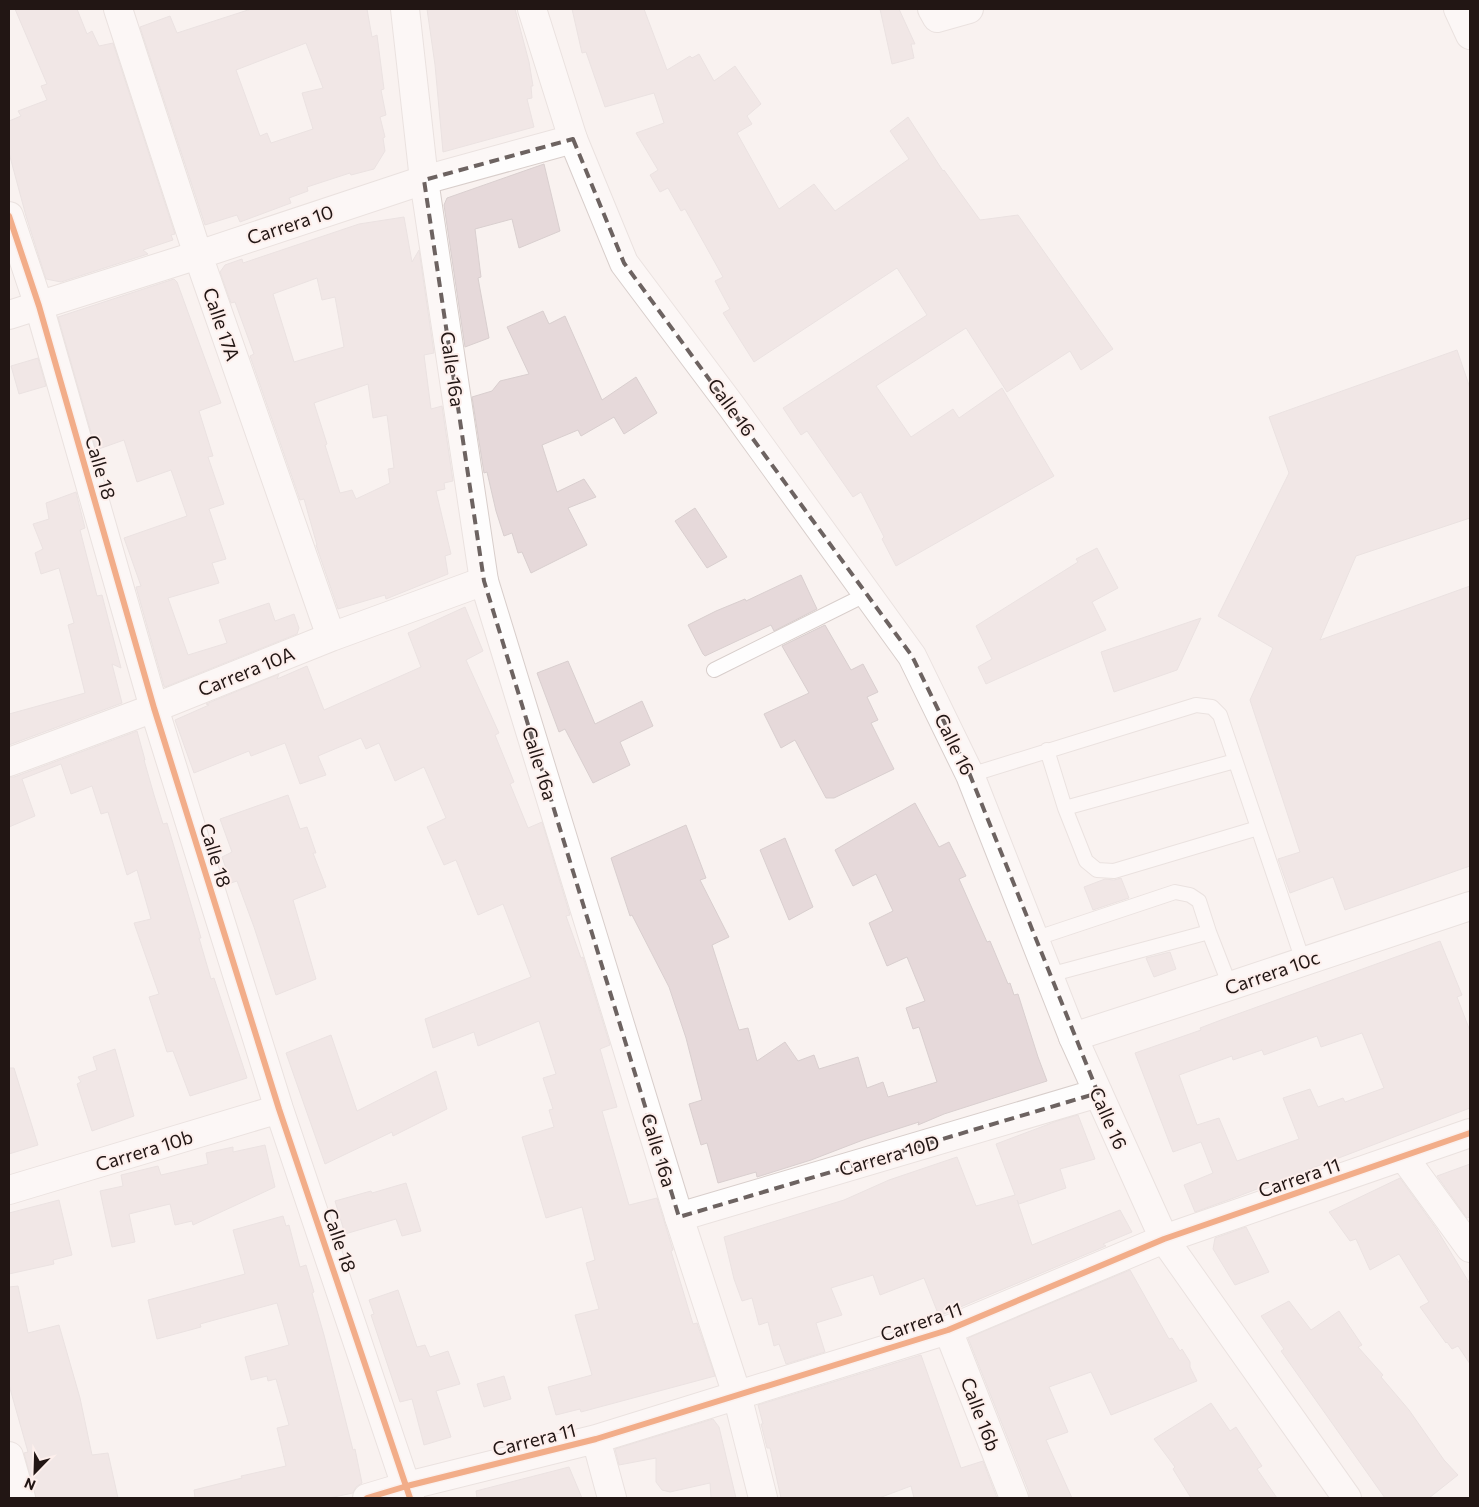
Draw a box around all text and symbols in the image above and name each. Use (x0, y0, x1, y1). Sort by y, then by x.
street label: Carrera 10 (244, 199, 336, 249)
street label: Calle 17A (199, 284, 245, 364)
street label: Calle 16a (436, 330, 470, 408)
street label: Calle 16 (703, 374, 761, 440)
street label: Calle 18 (81, 432, 121, 502)
street label: Carrera 10A (194, 641, 298, 701)
street label: Calle 16 (930, 709, 980, 779)
street label: Calle 16a (518, 723, 562, 803)
street label: Calle 18 (195, 820, 237, 890)
street label: Carrera 10c (1222, 945, 1322, 999)
street label: Calle 16 (1085, 1083, 1133, 1153)
street label: Calle 16a (637, 1110, 681, 1190)
street label: Carrera 10b (93, 1124, 195, 1176)
street label: Carrera 10D (836, 1130, 942, 1180)
street label: Carrera 11 (1255, 1152, 1343, 1202)
street label: Calle 18 (318, 1205, 362, 1275)
street label: Carrera 11 (877, 1296, 965, 1346)
street label: Calle 16b (956, 1374, 1006, 1454)
street label: Carrera 11 (490, 1418, 578, 1460)
north arrow (10, 1447, 60, 1497)
text: N (22, 1475, 38, 1494)

